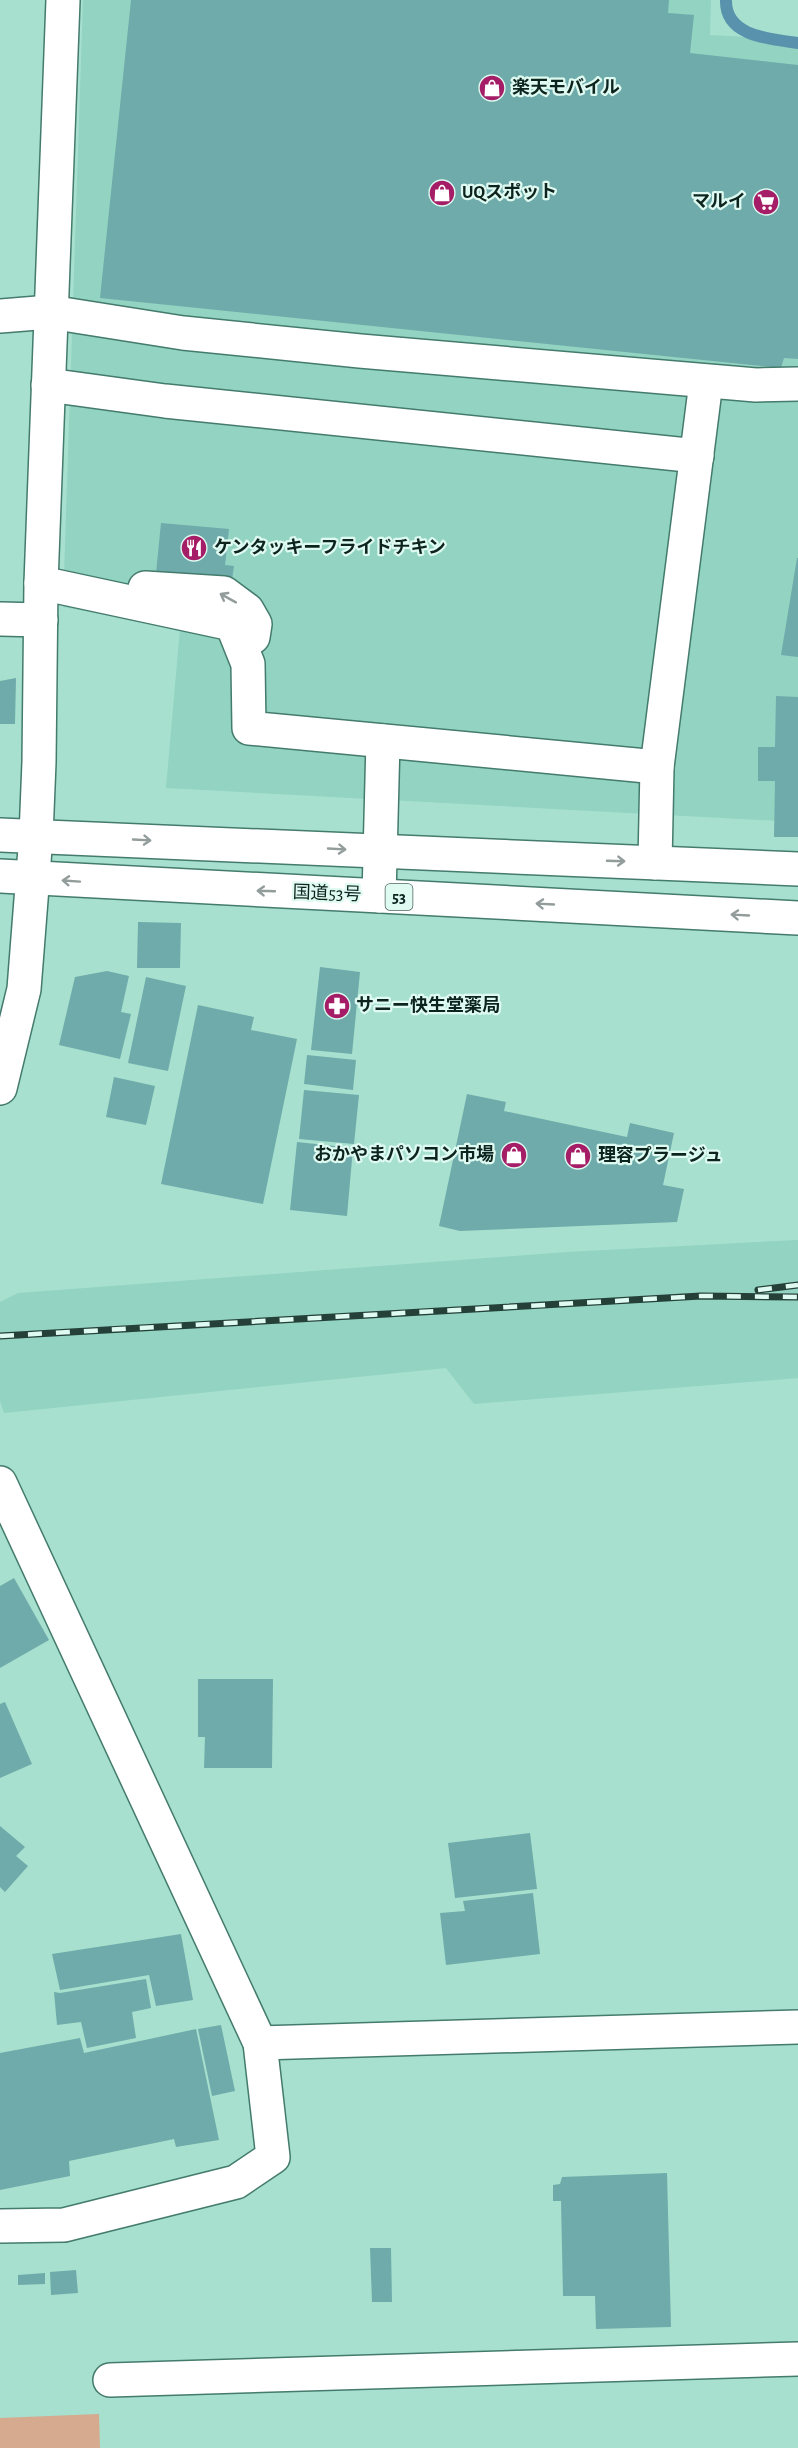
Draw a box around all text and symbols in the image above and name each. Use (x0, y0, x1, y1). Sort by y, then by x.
shop icon: 楽天モバイル (477, 73, 507, 103)
place label: 楽天モバイル (512, 77, 620, 97)
shop icon: UQスポット (427, 178, 457, 208)
place label: UQスポット (462, 183, 557, 202)
supermarket icon: マルイ (751, 187, 781, 217)
place label: マルイ (692, 192, 746, 211)
restaurant icon: ケンタッキーフライドチキン (179, 533, 209, 563)
place label: ケンタッキーフライドチキン (214, 538, 446, 557)
one-way arrow (220, 592, 237, 604)
one-way arrow (132, 835, 152, 846)
one-way arrow (327, 844, 347, 855)
one-way arrow (605, 856, 625, 867)
one-way arrow (62, 875, 82, 886)
street label: 国道53号 (292, 882, 362, 904)
road number: 53 (386, 884, 412, 910)
one-way arrow (257, 885, 277, 897)
one-way arrow (535, 899, 555, 910)
one-way arrow (730, 909, 750, 920)
pharmacy icon: サニー快生堂薬局 (322, 991, 352, 1021)
place label: サニー快生堂薬局 (356, 995, 500, 1015)
shop icon: おかやまパソコン市場 (499, 1140, 529, 1170)
shop icon: 理容プラージュ (563, 1141, 593, 1171)
place label: おかやまパソコン市場 (314, 1145, 494, 1164)
place label: 理容プラージュ (598, 1146, 722, 1165)

